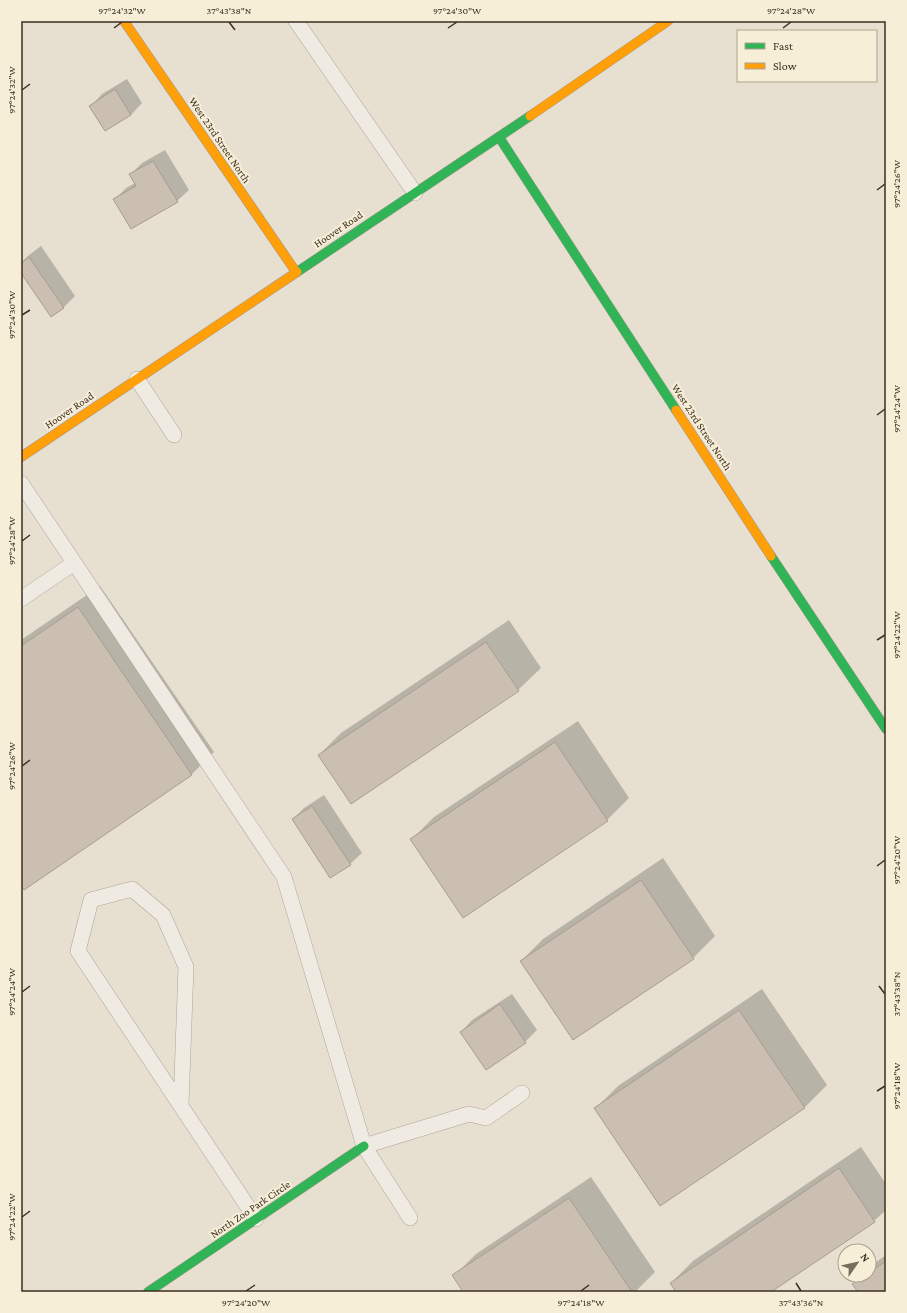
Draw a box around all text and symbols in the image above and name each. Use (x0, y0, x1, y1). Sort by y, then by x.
text: 97°24'32"W (98, 5, 146, 16)
text: 37°43'38"N (207, 5, 252, 16)
text: 97°24'30"W (433, 5, 482, 16)
text: 97°24'28"W (767, 5, 816, 16)
legend (737, 30, 877, 82)
text: Fast (773, 39, 794, 53)
text: Slow (773, 59, 797, 73)
text: 97°24'32"W (6, 66, 17, 114)
street label: West 23rd Street North (187, 95, 253, 185)
text: 97°24'26"W (891, 159, 902, 208)
street label: Hoover Road (311, 208, 365, 250)
text: 97°24'30"W (6, 290, 17, 339)
street label: West 23rd Street North (670, 382, 734, 472)
text: 97°24'24"W (891, 384, 902, 433)
street label: Hoover Road (42, 389, 96, 431)
text: 97°24'28"W (6, 516, 17, 565)
text: 97°24'22"W (891, 610, 902, 659)
text: 97°24'26"W (6, 741, 17, 790)
text: 97°24'20"W (891, 835, 902, 884)
text: 97°24'24"W (6, 967, 17, 1016)
text: 37°43'38"N (891, 971, 902, 1016)
text: 97°24'18"W (891, 1062, 902, 1109)
street label: North Zoo Park Circle (208, 1178, 292, 1240)
text: 97°24'22"W (6, 1192, 17, 1241)
north arrow (837, 1243, 877, 1283)
text: N (858, 1251, 873, 1264)
text: 97°24'20"W (222, 1297, 271, 1308)
text: 97°24'18"W (558, 1297, 605, 1308)
text: 37°43'36"N (779, 1297, 824, 1308)

